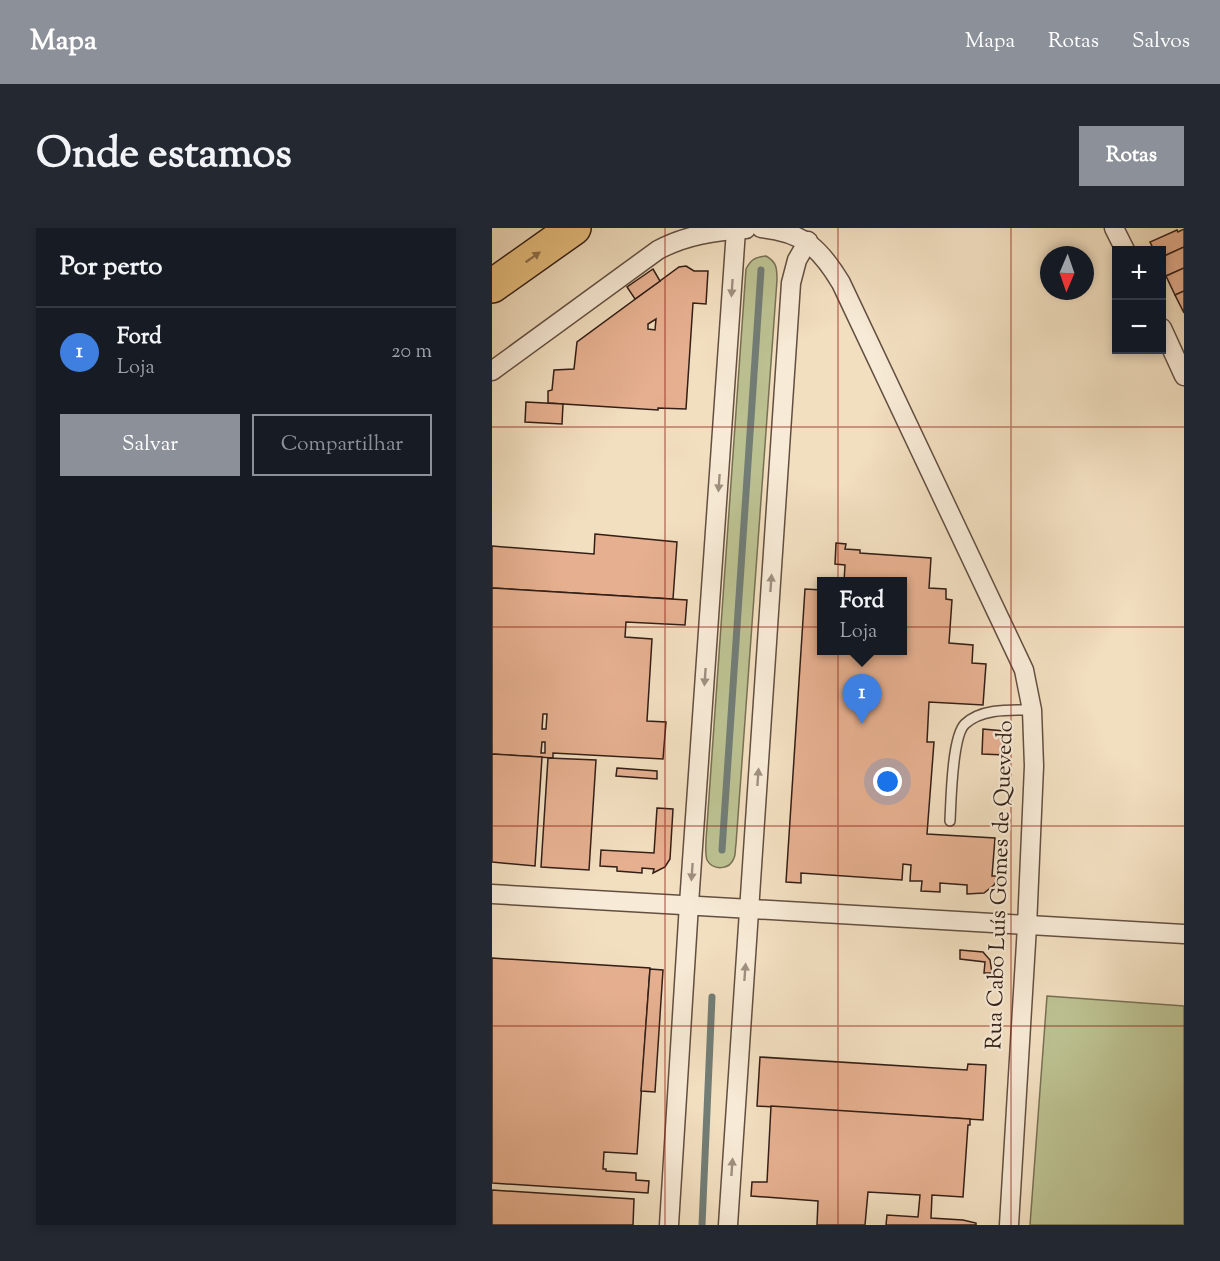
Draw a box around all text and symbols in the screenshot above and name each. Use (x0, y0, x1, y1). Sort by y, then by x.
text: Mapa (30, 22, 97, 62)
text: Mapa (965, 27, 1015, 57)
text: Rotas (1048, 27, 1099, 57)
text: Salvos (1132, 27, 1190, 57)
text: Onde estamos (36, 126, 292, 186)
button: Rotas (1079, 126, 1184, 186)
north arrow (1040, 246, 1094, 300)
map controls (1112, 246, 1166, 354)
button: + (1112, 246, 1166, 300)
text: Por perto (60, 249, 162, 286)
one-way arrow (524, 251, 540, 263)
one-way arrow (728, 279, 737, 298)
button: − (1112, 300, 1166, 354)
text: Ford (117, 322, 162, 354)
text: 1 (76, 338, 83, 367)
text: 20 m (391, 338, 432, 367)
text: Loja (117, 354, 155, 383)
button: Salvar (60, 414, 240, 476)
button: Compartilhar (252, 414, 432, 476)
one-way arrow (714, 473, 723, 492)
one-way arrow (766, 573, 775, 592)
popup (817, 577, 907, 655)
text: Ford (840, 586, 884, 618)
text: Loja (840, 618, 877, 647)
one-way arrow (700, 668, 710, 687)
pin: 1 (842, 674, 881, 724)
street label: Rua Cabo Luís Gomes de Quevedo (979, 720, 1023, 1050)
your location (873, 767, 902, 796)
one-way arrow (753, 768, 762, 787)
one-way arrow (687, 862, 696, 881)
one-way arrow (740, 963, 749, 982)
one-way arrow (727, 1157, 736, 1176)

